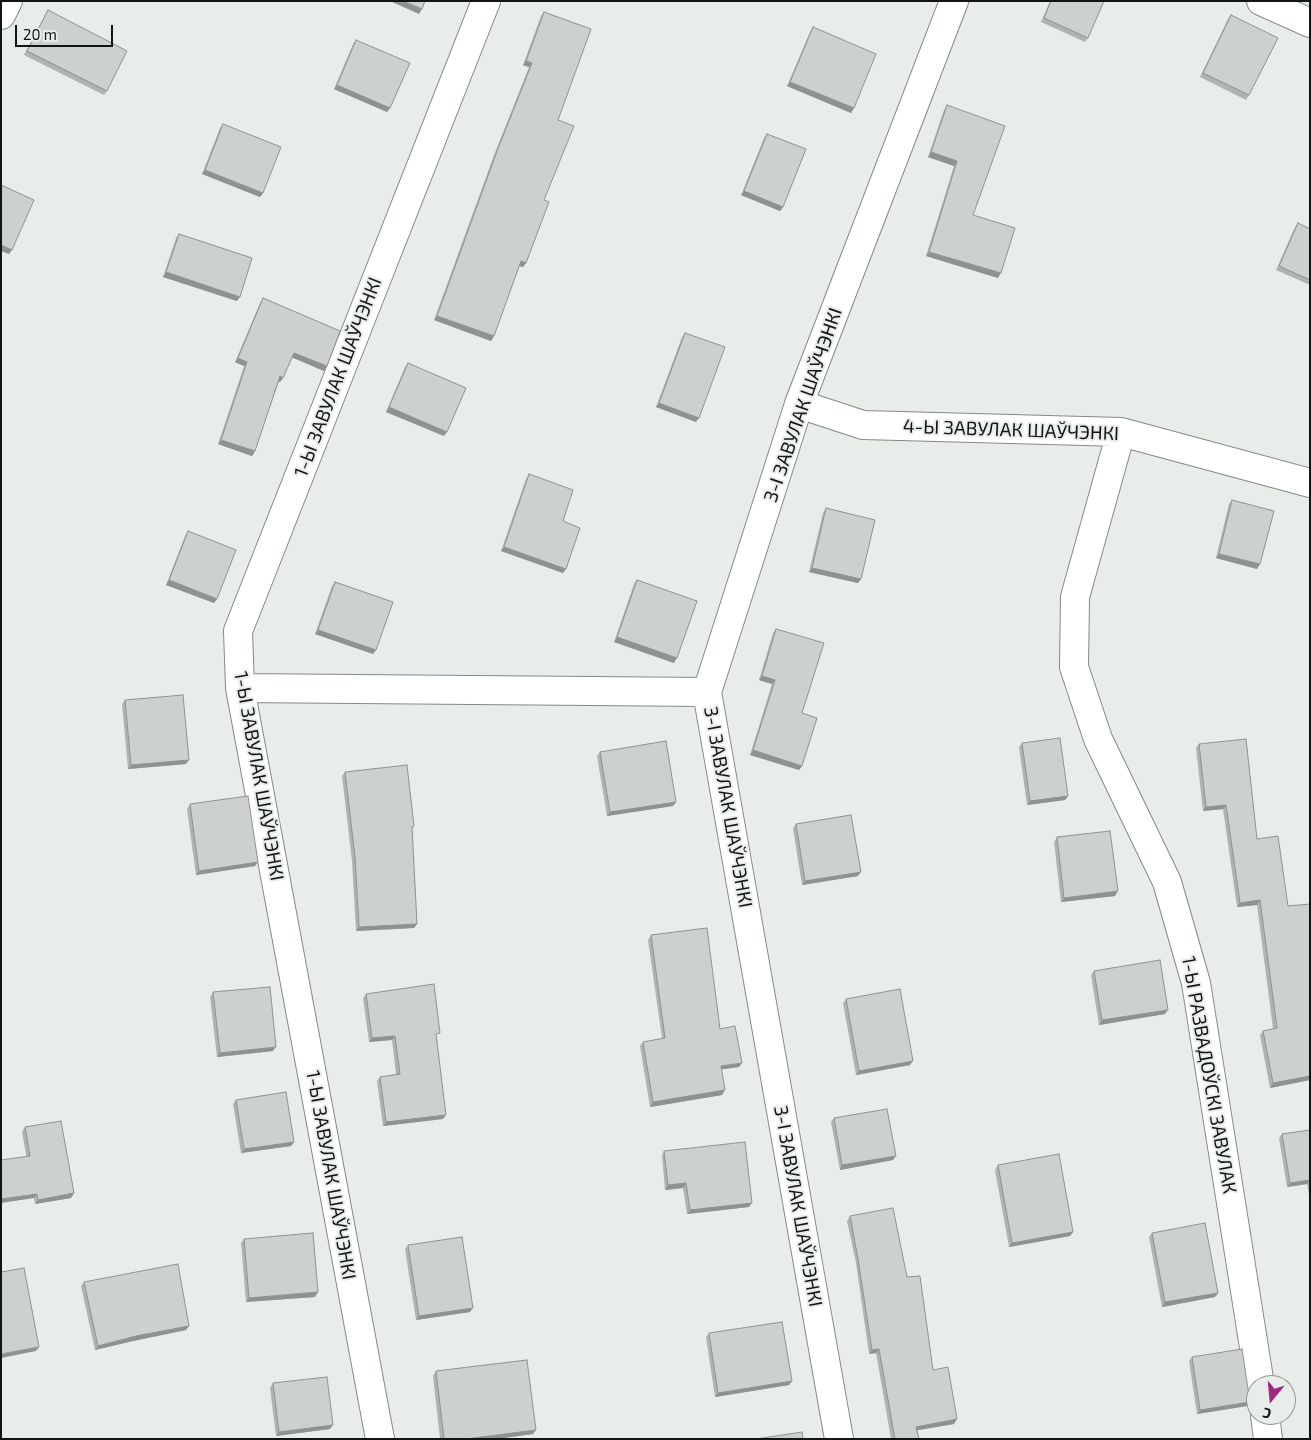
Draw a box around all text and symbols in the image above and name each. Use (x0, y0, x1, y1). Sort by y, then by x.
scale bar (18, 15, 115, 47)
text: 20 m (23, 25, 57, 43)
street label: 1-Ы ЗАВУЛАК ШАЎЧЭНКІ (289, 274, 387, 480)
street label: 3-І ЗАВУЛАК ШАЎЧЭНКІ (759, 305, 847, 505)
street label: 4-Ы ЗАВУЛАК ШАЎЧЭНКІ (903, 415, 1119, 445)
street label: 1-Ы ЗАВУЛАК ШАЎЧЭНКІ (229, 670, 289, 882)
street label: 3-І ЗАВУЛАК ШАЎЧЭНКІ (699, 705, 757, 909)
street label: 1-Ы РАЗВАДОЎСКІ ЗАВУЛАК (1177, 955, 1241, 1195)
street label: 1-Ы ЗАВУЛАК ШАЎЧЭНКІ (301, 1069, 361, 1281)
street label: 3-І ЗАВУЛАК ШАЎЧЭНКІ (769, 1104, 827, 1308)
north arrow (1246, 1375, 1296, 1425)
text: С (1260, 1405, 1273, 1423)

